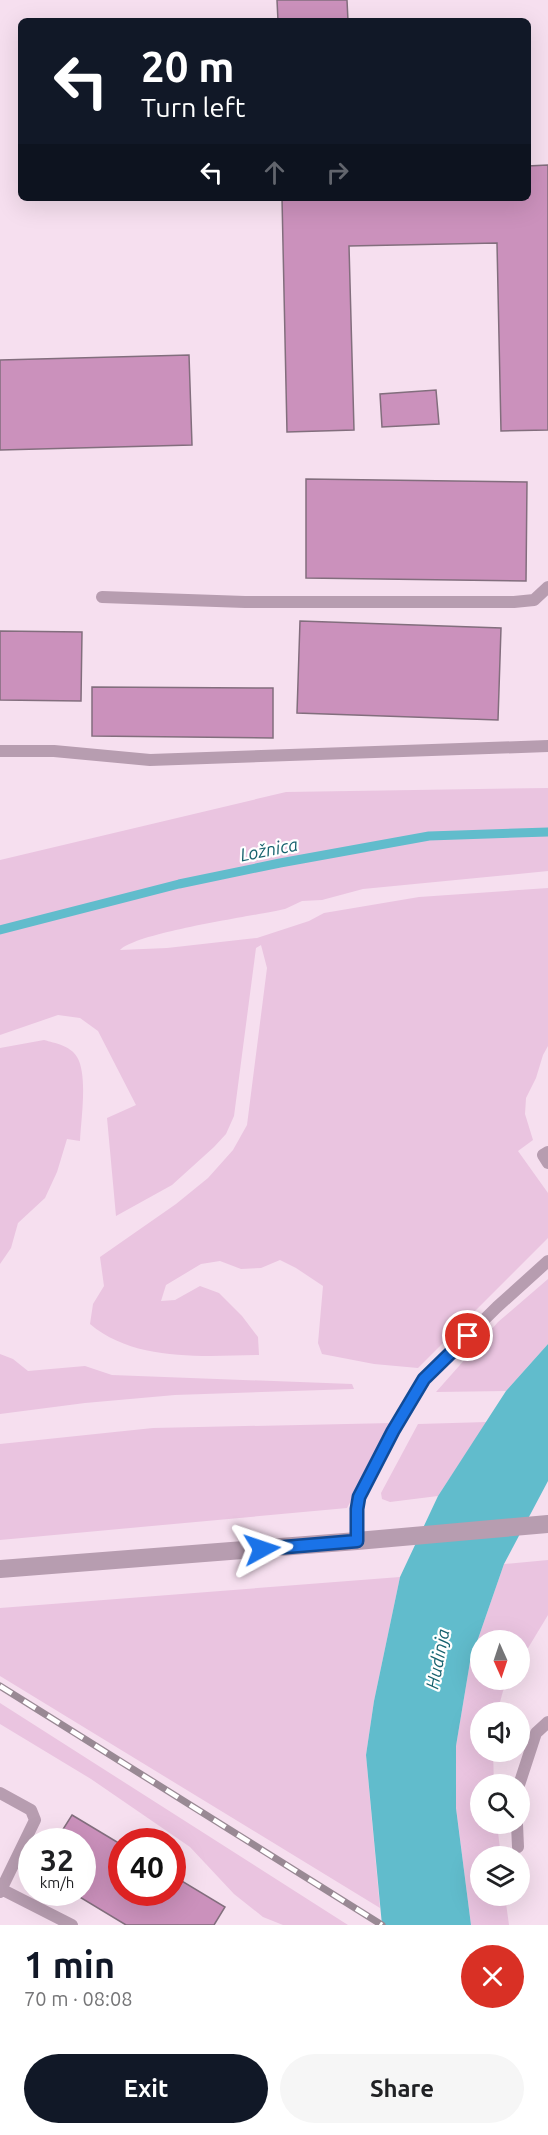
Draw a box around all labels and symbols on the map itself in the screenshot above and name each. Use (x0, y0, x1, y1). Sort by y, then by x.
water label: Ložnica (238, 834, 300, 864)
pin (442, 1310, 493, 1361)
position arrow (230, 1517, 294, 1581)
water label: Hudinja (421, 1627, 453, 1690)
north arrow (470, 1630, 530, 1690)
speed limit sign: 40 (108, 1828, 186, 1906)

